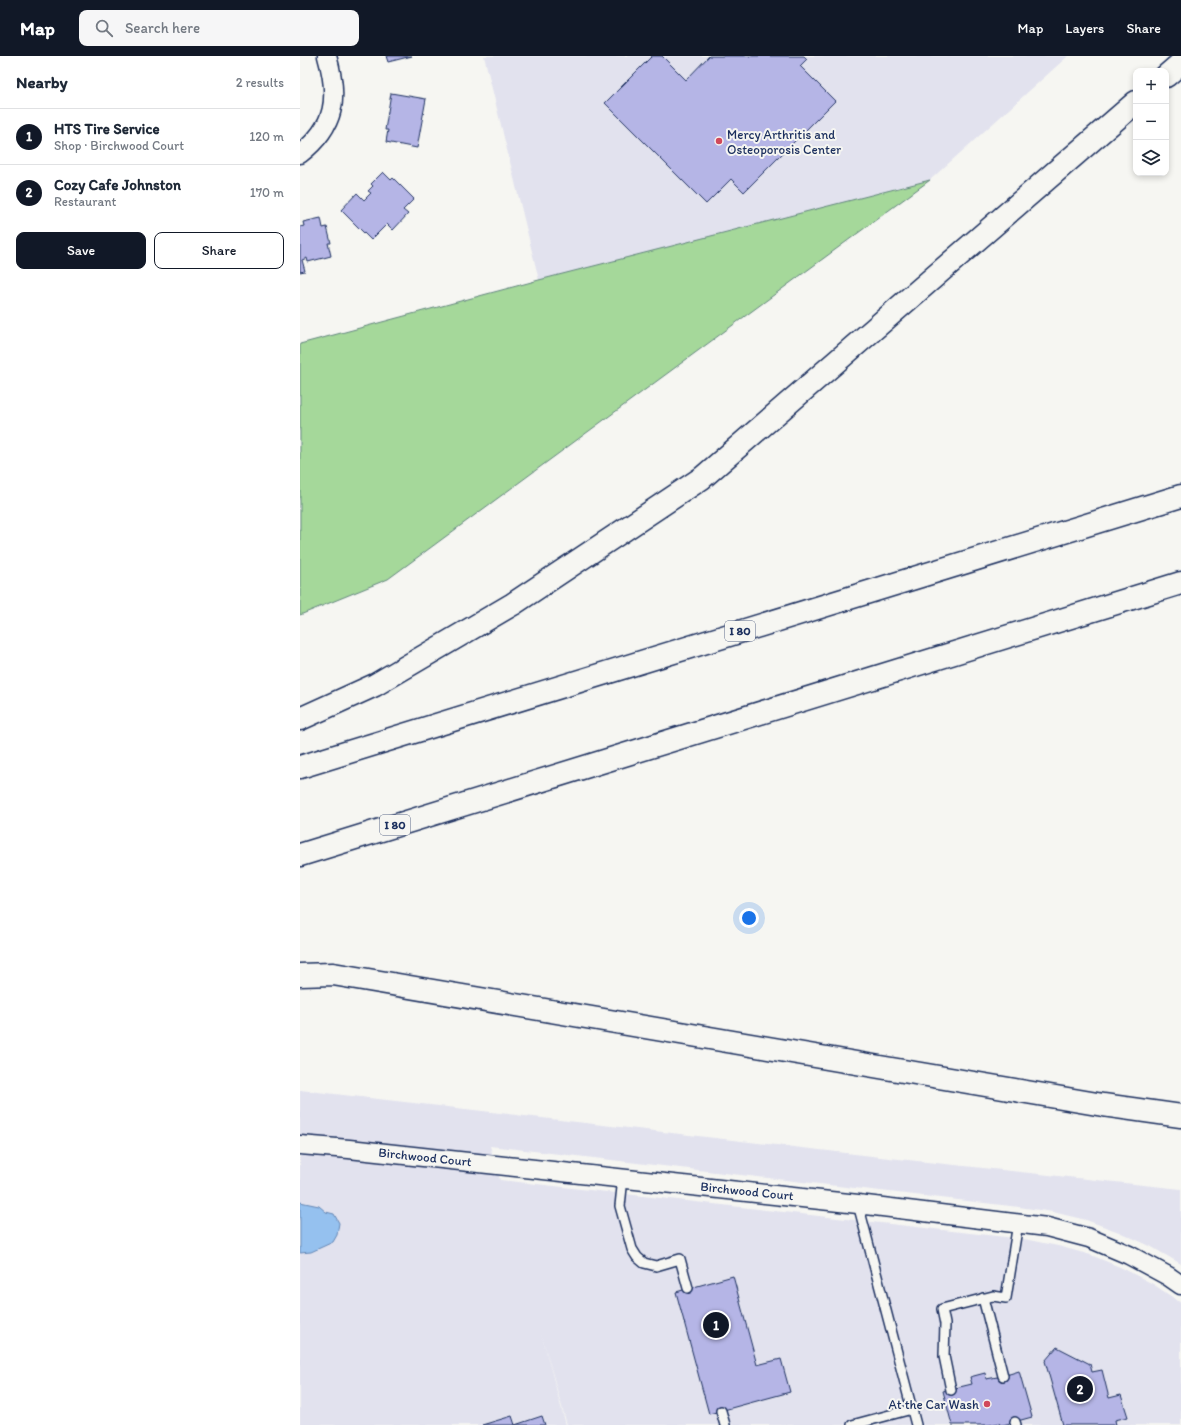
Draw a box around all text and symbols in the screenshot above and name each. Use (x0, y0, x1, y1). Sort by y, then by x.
search box (79, 10, 359, 46)
text: Map (20, 17, 55, 40)
icon: search (93, 17, 115, 39)
text: Search here (125, 19, 200, 37)
text: Map (1018, 20, 1043, 37)
text: Layers (1065, 20, 1104, 37)
text: Share (1126, 20, 1161, 37)
map controls (1133, 68, 1169, 176)
button: + (1133, 68, 1169, 104)
text: Nearby (16, 72, 68, 92)
text: 2 results (236, 75, 284, 90)
button: − (1133, 104, 1169, 140)
text: HTS Tire Service (54, 120, 160, 138)
place label: Mercy Arthritis and Osteoporosis Center (727, 127, 842, 157)
text: 1 (26, 129, 32, 144)
text: 120 m (249, 129, 284, 144)
marker: Mercy Arthritis and Osteoporosis Center (714, 136, 724, 146)
text: Shop · Birchwood Court (54, 138, 184, 153)
button: layers (1133, 140, 1169, 176)
text: Cozy Cafe Johnston (54, 176, 181, 194)
text: 2 (26, 185, 32, 200)
text: 170 m (250, 185, 284, 200)
text: Restaurant (54, 194, 116, 209)
button: Save (16, 232, 146, 269)
button: Share (154, 232, 284, 269)
road number: I 80 (725, 621, 755, 641)
road number: I 80 (380, 815, 410, 835)
your location (739, 908, 759, 928)
street label: Birchwood Court (378, 1145, 473, 1169)
street label: Birchwood Court (700, 1179, 795, 1203)
pin: 1 (703, 1310, 729, 1340)
pin: 2 (1067, 1374, 1093, 1404)
place label: At the Car Wash (889, 1397, 979, 1412)
marker: At the Car Wash (982, 1399, 992, 1409)

